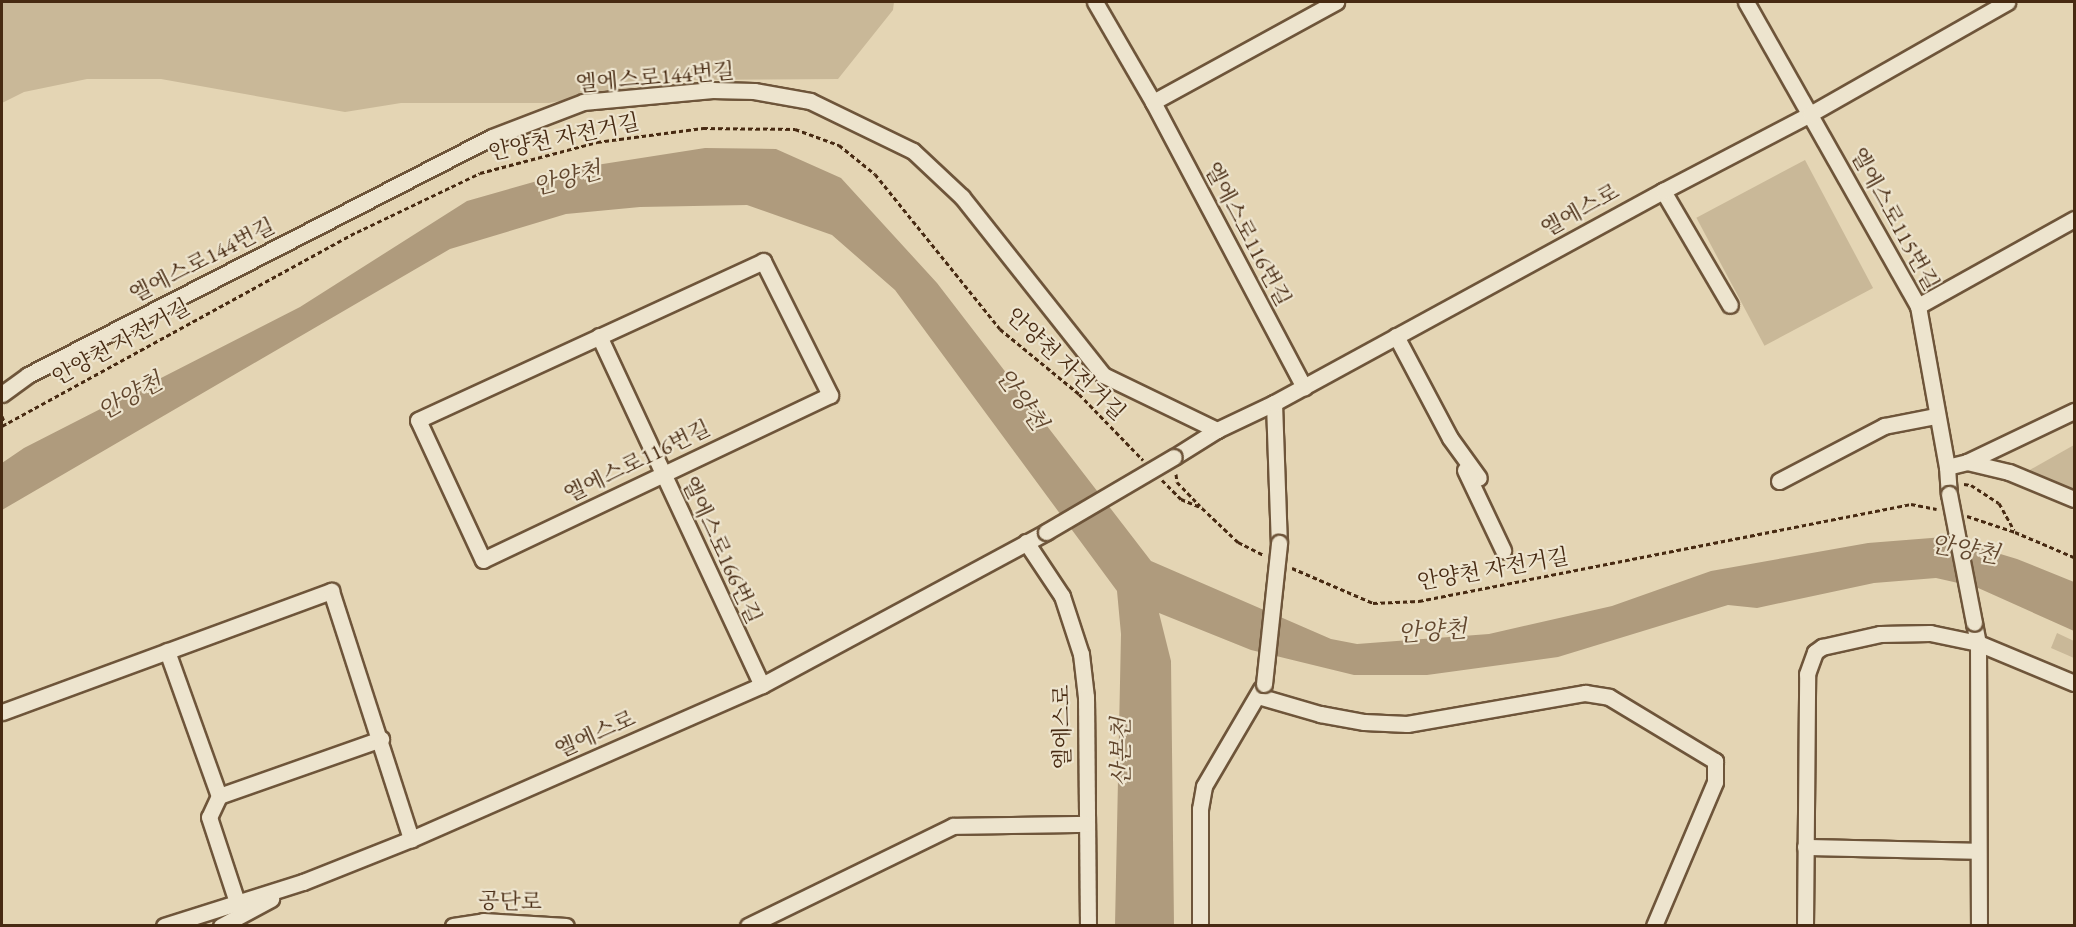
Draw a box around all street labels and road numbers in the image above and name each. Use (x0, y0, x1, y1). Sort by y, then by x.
street label: 엘에스로144번길 (575, 57, 735, 97)
street label: 안양천 자전거길 (486, 108, 642, 166)
street label: 엘에스로115번길 (1845, 143, 1945, 295)
street label: 엘에스로116번길 (1199, 158, 1297, 310)
street label: 엘에스로 (1536, 178, 1624, 242)
street label: 엘에스로144번길 (125, 212, 279, 308)
street label: 안양천 자전거길 (48, 293, 194, 391)
street label: 안양천 자전거길 (1001, 302, 1131, 426)
street label: 엘에스로116번길 (560, 414, 714, 508)
street label: 엘에스로166번길 (676, 472, 768, 628)
street label: 안양천 자전거길 (1415, 543, 1571, 595)
street label: 엘에스로 (1048, 684, 1076, 770)
street label: 엘에스로 (551, 705, 639, 763)
street label: 공단로 (478, 887, 542, 915)

